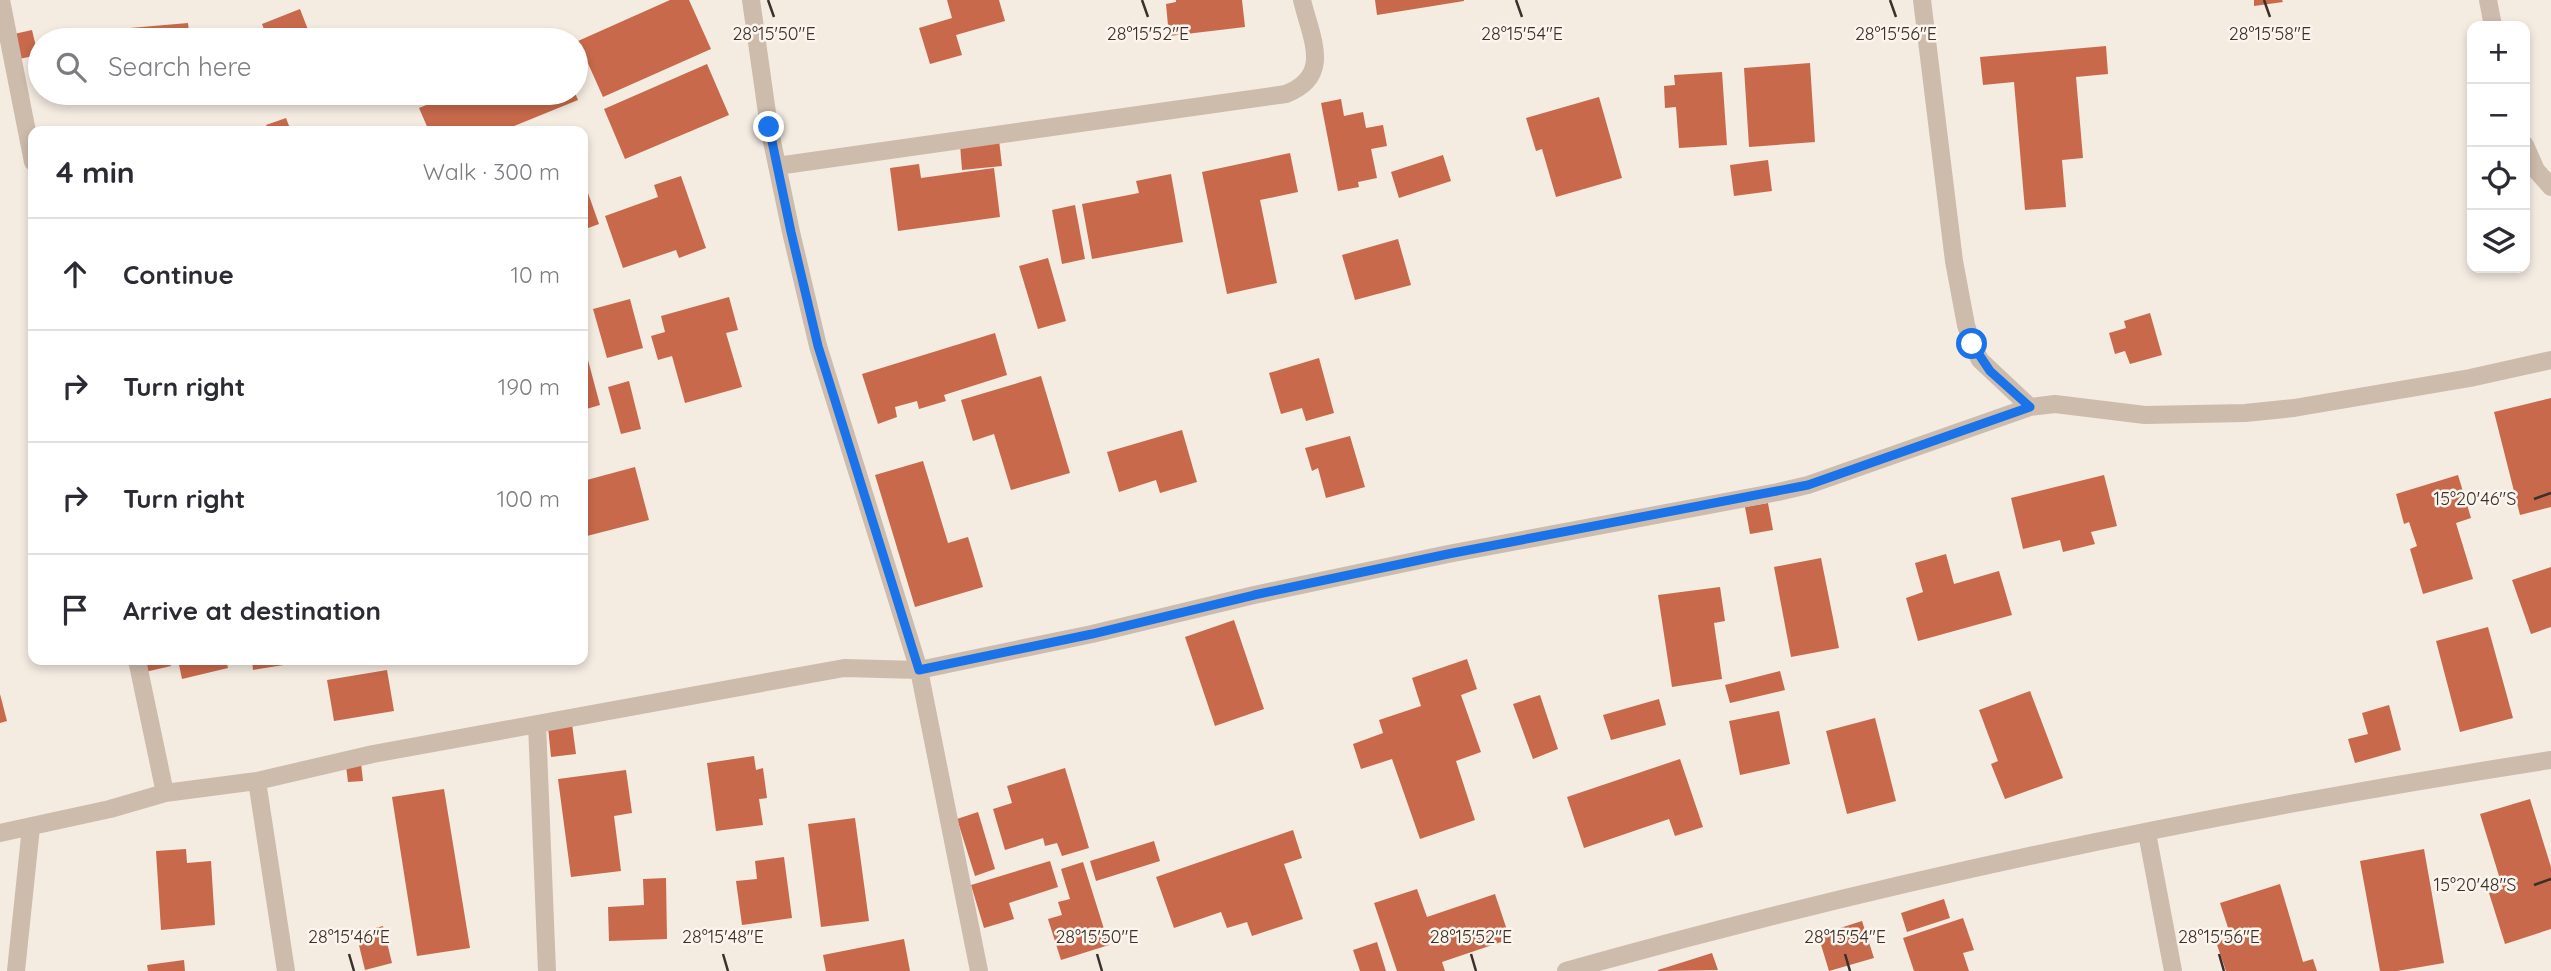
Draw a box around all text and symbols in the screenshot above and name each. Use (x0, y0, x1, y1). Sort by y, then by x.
map controls (2467, 21, 2530, 273)
button: + (2467, 21, 2530, 84)
text: 28°15'50"E (732, 22, 816, 45)
text: 28°15'52"E (1107, 22, 1189, 45)
text: 28°15'54"E (1481, 22, 1563, 45)
text: 28°15'56"E (1855, 22, 1937, 45)
text: 28°15'58"E (2229, 22, 2311, 45)
search box (28, 28, 588, 105)
icon: search (52, 48, 90, 86)
text: Search here (108, 50, 252, 83)
button: − (2467, 84, 2530, 147)
route end (753, 111, 784, 142)
button: locate (2467, 147, 2530, 210)
text: 4 min (56, 153, 135, 191)
text: Walk · 300 m (423, 157, 560, 186)
button: layers (2467, 210, 2530, 273)
icon: ahead (56, 255, 94, 293)
text: Continue (123, 258, 234, 291)
text: 10 m (511, 260, 560, 289)
route start (1956, 328, 1987, 359)
icon: right (56, 367, 94, 405)
text: Turn right (123, 370, 245, 403)
text: 190 m (498, 372, 560, 401)
icon: right (56, 479, 94, 517)
text: Turn right (123, 482, 245, 515)
text: 100 m (497, 484, 560, 513)
text: 15°20'46"S (2434, 487, 2516, 510)
icon: arrive (56, 591, 94, 629)
text: Arrive at destination (123, 594, 381, 627)
text: 15°20'48"S (2434, 873, 2516, 896)
text: 28°15'46"E (308, 925, 390, 948)
text: 28°15'48"E (682, 925, 764, 948)
text: 28°15'50"E (1055, 925, 1139, 948)
text: 28°15'52"E (1430, 925, 1512, 948)
text: 28°15'54"E (1804, 925, 1886, 948)
text: 28°15'56"E (2178, 925, 2260, 948)

